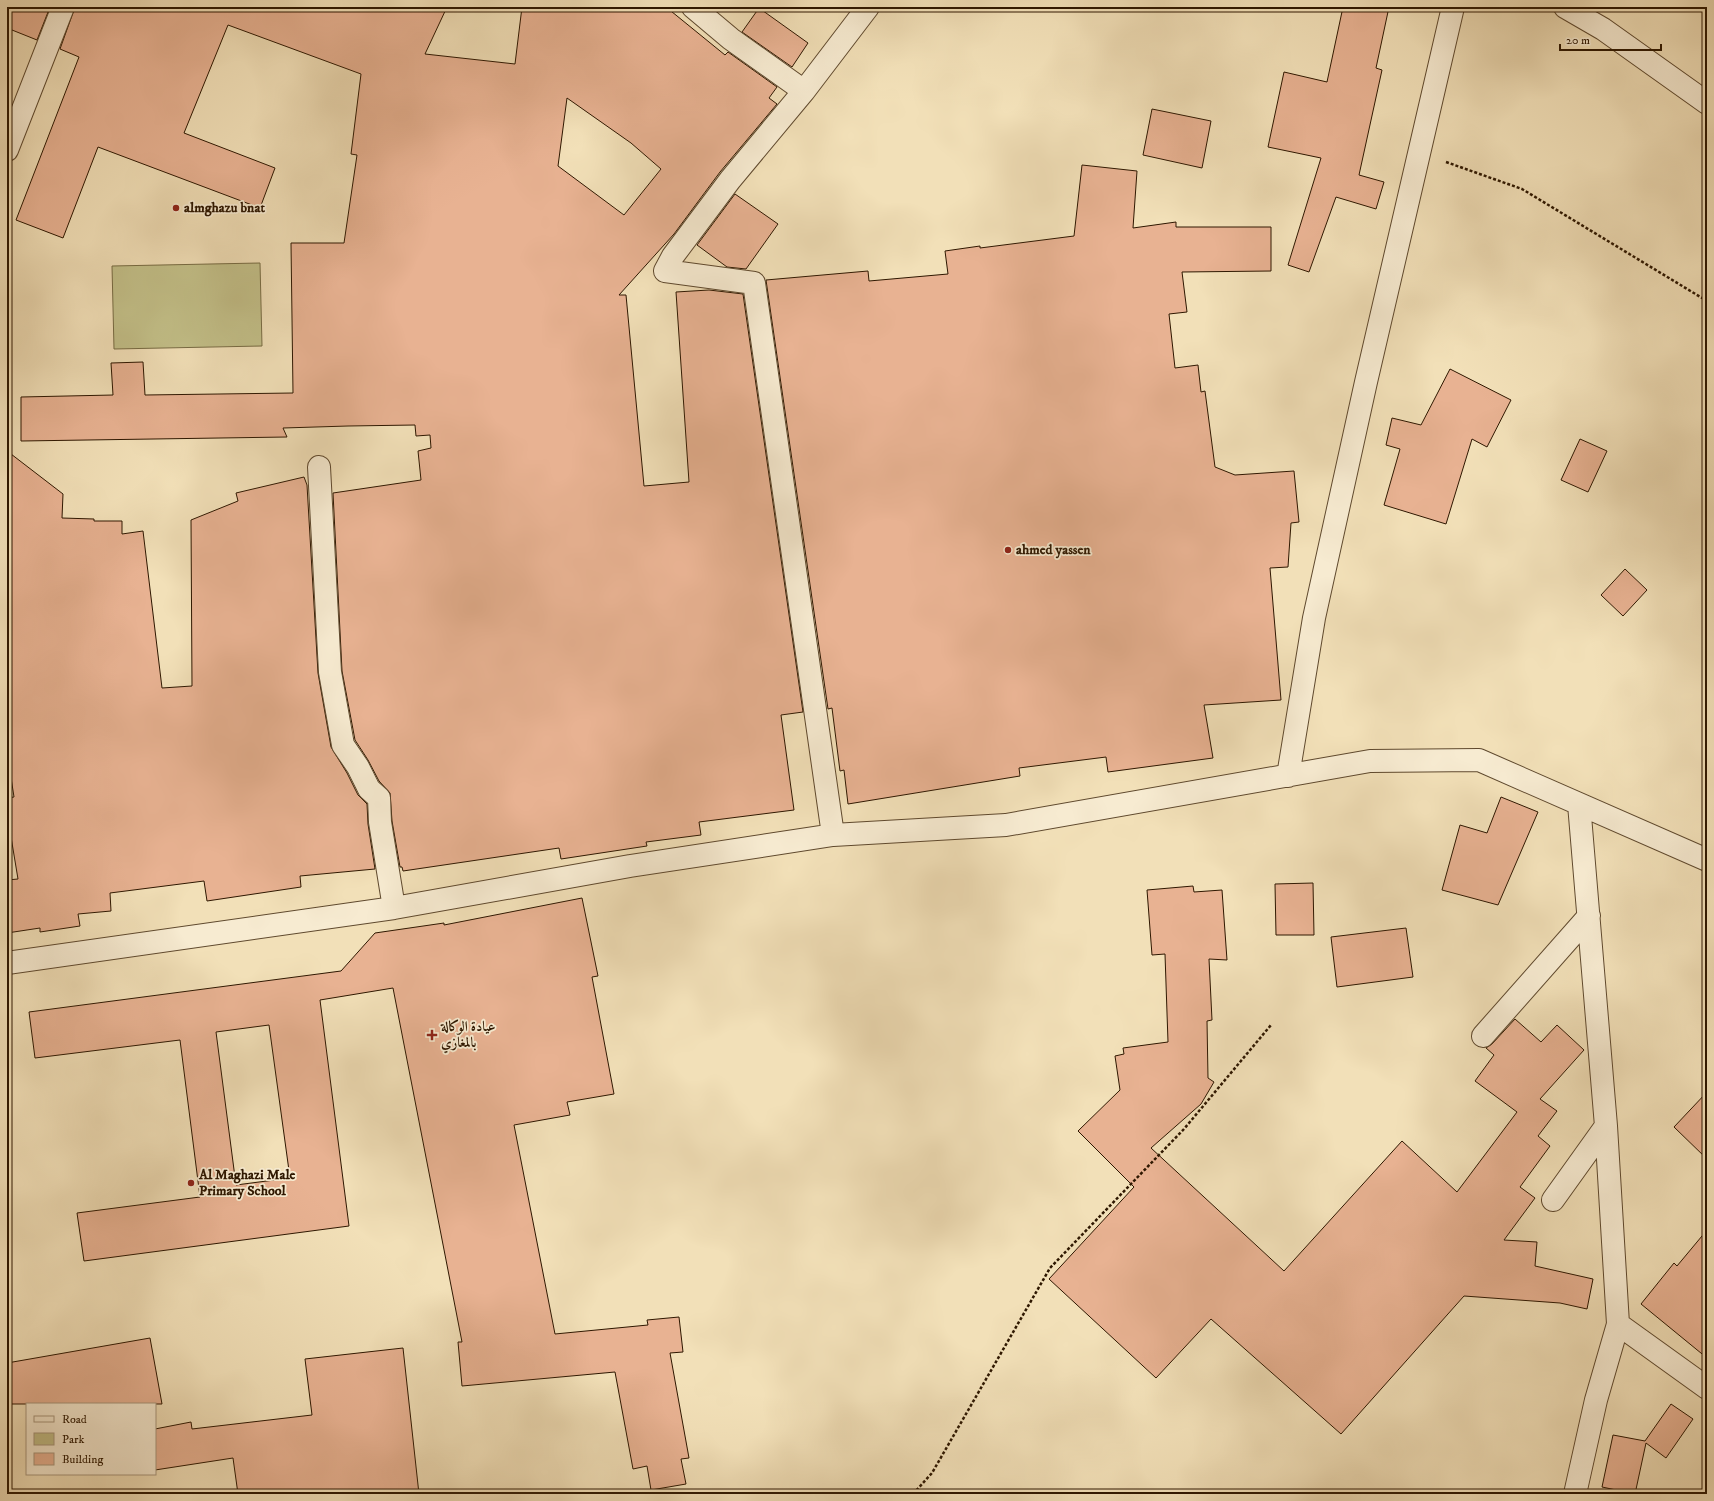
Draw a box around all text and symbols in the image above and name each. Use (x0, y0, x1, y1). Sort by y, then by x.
scale bar (1560, 26, 1661, 52)
text: 20 m (1566, 33, 1590, 48)
place label: almghazu bnat (184, 199, 265, 217)
marker: almghazu bnat (171, 203, 181, 213)
place label: ahmed yassen (1016, 541, 1091, 559)
marker: ahmed yassen (1003, 545, 1013, 555)
place label: عيادة الوكالة بالمغازي (440, 1018, 496, 1054)
marker: عيادة الوكالة بالمغازي (426, 1029, 438, 1041)
place label: Al Maghazi Male Primary School (198, 1166, 296, 1200)
marker: Al Maghazi Male Primary School (186, 1178, 196, 1188)
legend (26, 1403, 156, 1475)
text: Road (62, 1412, 87, 1427)
text: Park (62, 1432, 84, 1447)
text: Building (62, 1452, 103, 1467)

